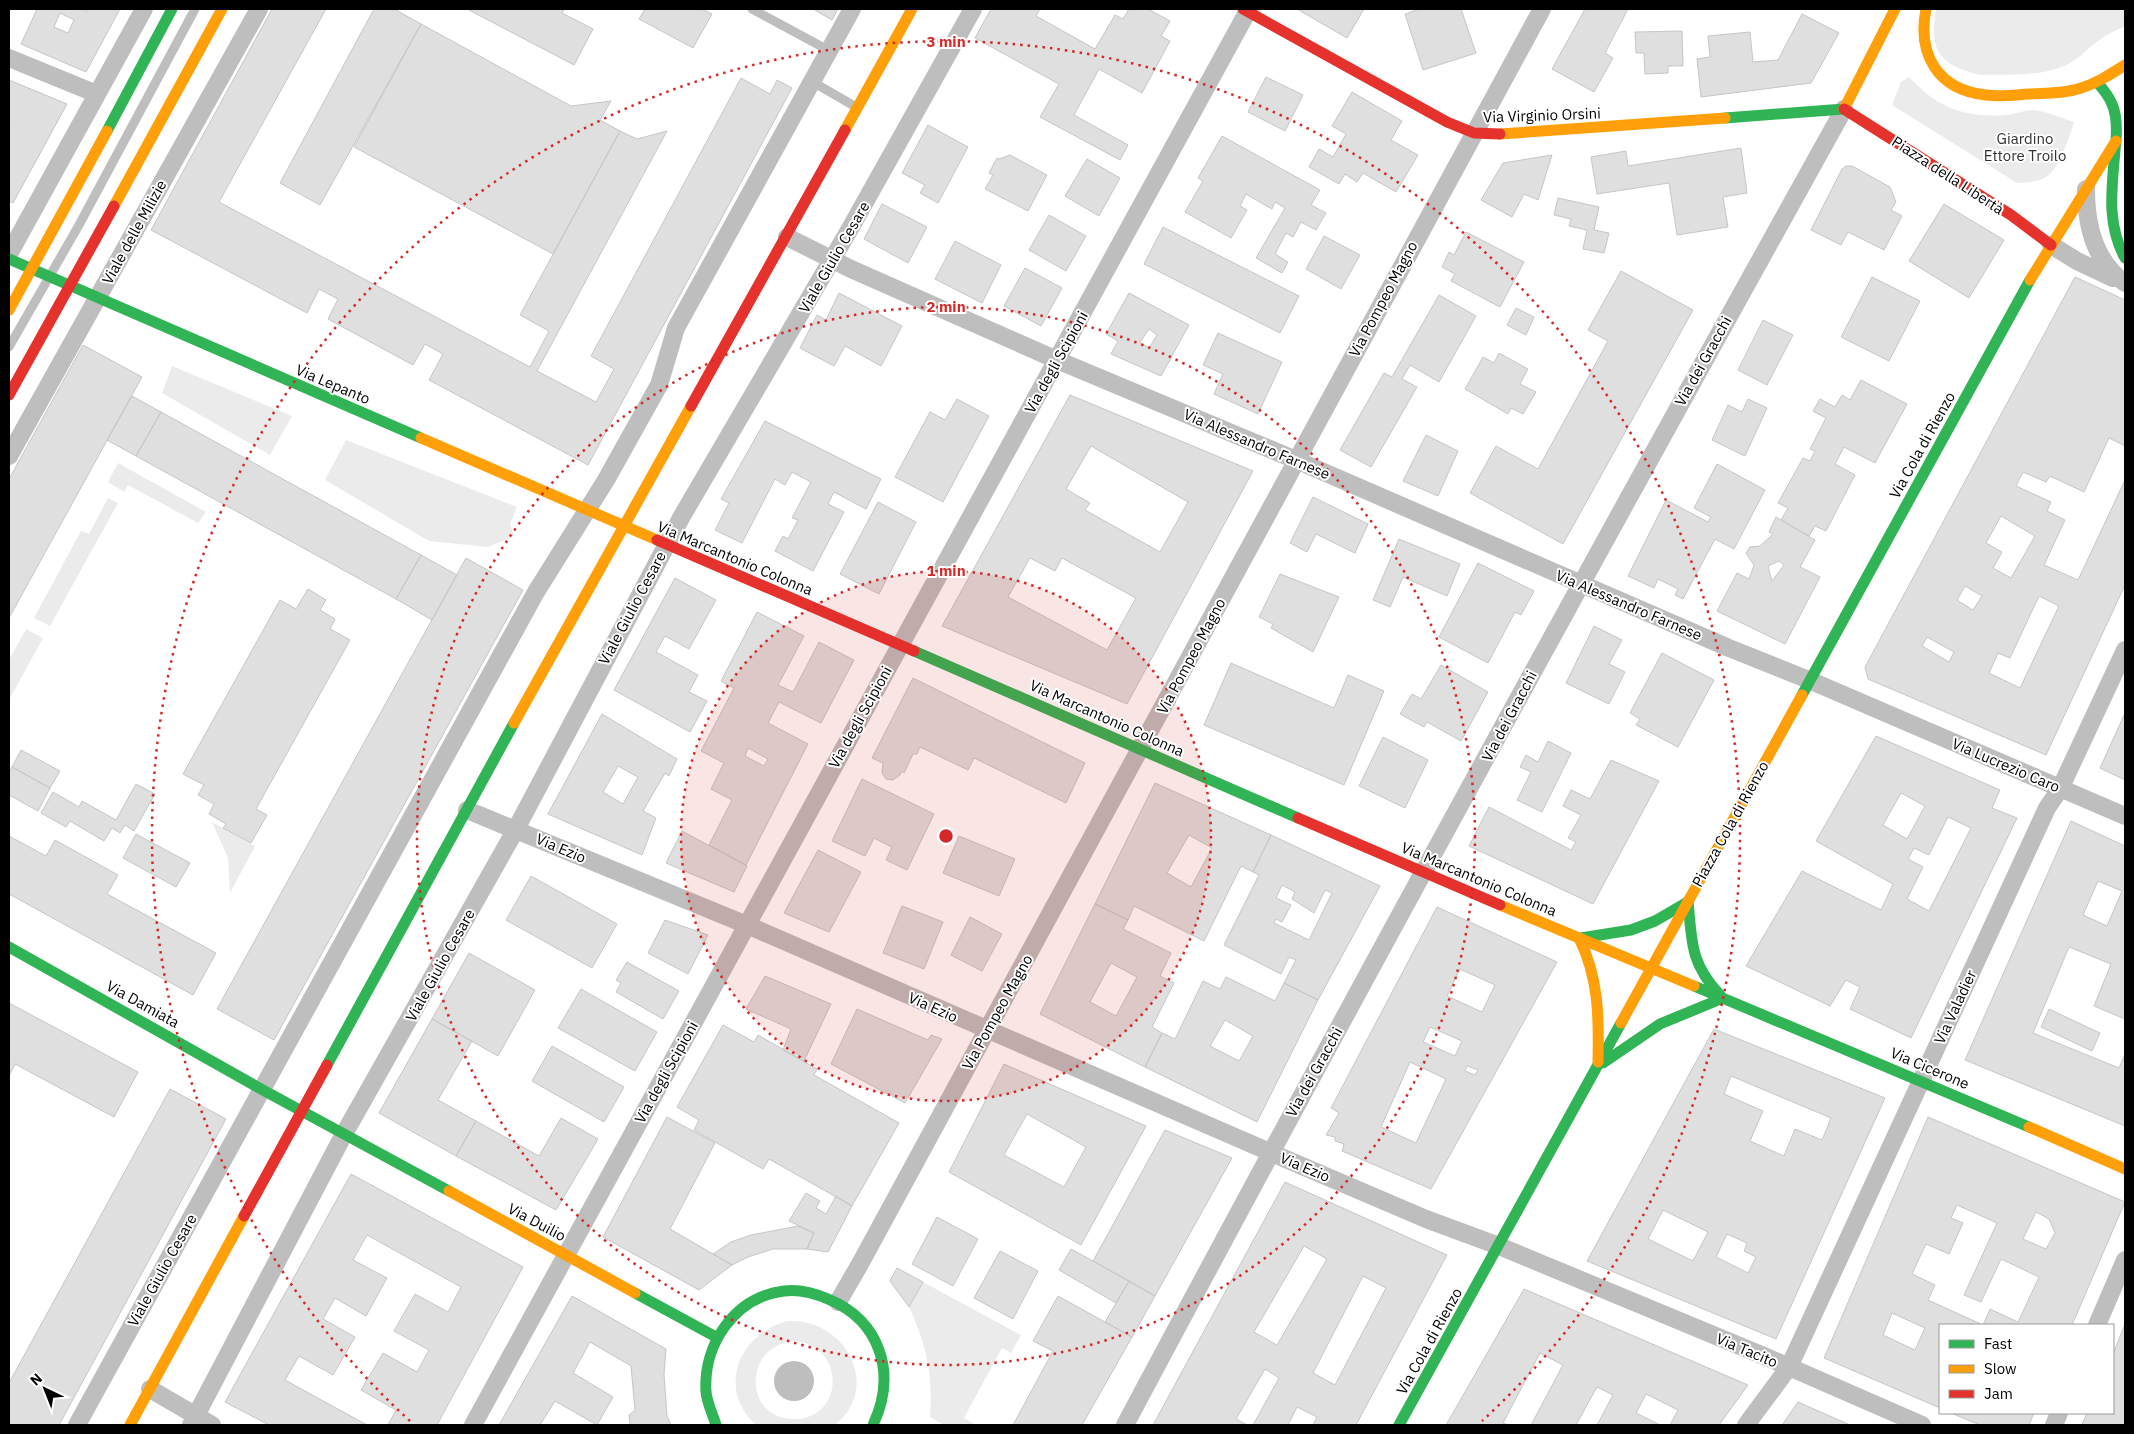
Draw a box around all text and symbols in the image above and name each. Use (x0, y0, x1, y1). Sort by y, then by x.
text: 3 min (926, 32, 966, 51)
street label: Via Virginio Orsini (1483, 103, 1601, 127)
park label: Giardino Ettore Troilo (1984, 129, 2066, 165)
street label: Piazza della Libertà (1888, 132, 2008, 218)
street label: Viale delle Milizie (98, 177, 170, 287)
street label: Viale Giulio Cesare (794, 198, 874, 316)
street label: Via Pompeo Magno (1344, 238, 1422, 360)
text: 2 min (926, 297, 966, 316)
street label: Via degli Scipioni (1020, 308, 1092, 416)
street label: Via dei Gracchi (1670, 313, 1736, 409)
street label: Via Lepanto (293, 360, 373, 408)
street label: Via Cola di Rienzo (1885, 388, 1959, 502)
street label: Via Alessandro Farnese (1181, 405, 1333, 483)
street label: Via Marcantonio Colonna (654, 517, 816, 599)
street label: Viale Giulio Cesare (594, 548, 670, 668)
text: 1 min (926, 561, 966, 580)
street label: Via Alessandro Farnese (1553, 566, 1705, 644)
street label: Via Pompeo Magno (1152, 595, 1230, 717)
street label: Via degli Scipioni (824, 663, 896, 771)
street label: Via dei Gracchi (1477, 667, 1541, 765)
street label: Via Marcantonio Colonna (1027, 675, 1187, 761)
street label: Via Lucrezio Caro (1949, 734, 2063, 796)
street label: Piazza Cola di Rienzo (1688, 758, 1772, 890)
centre of rings (937, 827, 955, 845)
street label: Via Ezio (533, 829, 589, 867)
street label: Via Marcantonio Colonna (1398, 838, 1560, 920)
street label: Viale Giulio Cesare (401, 905, 479, 1025)
street label: Via Pompeo Magno (958, 951, 1036, 1073)
street label: Via Valadier (1930, 967, 1981, 1047)
street label: Via Damiata (103, 976, 183, 1032)
street label: Via Ezio (905, 988, 961, 1026)
street label: Via degli Scipioni (630, 1018, 702, 1126)
street label: Via dei Gracchi (1281, 1024, 1347, 1120)
street label: Via Cicerone (1888, 1043, 1972, 1093)
street label: Via Ezio (1277, 1148, 1333, 1186)
street label: Via Duilio (505, 1199, 569, 1245)
street label: Viale Giulio Cesare (123, 1210, 201, 1330)
street label: Via Cola di Rienzo (1392, 1284, 1466, 1398)
legend (1939, 1324, 2114, 1414)
street label: Via Tacito (1713, 1329, 1781, 1371)
text: Fast (1984, 1334, 2012, 1353)
text: Slow (1984, 1359, 2017, 1378)
north arrow (20, 1364, 70, 1414)
text: N (26, 1369, 46, 1390)
text: Jam (1984, 1384, 2013, 1403)

